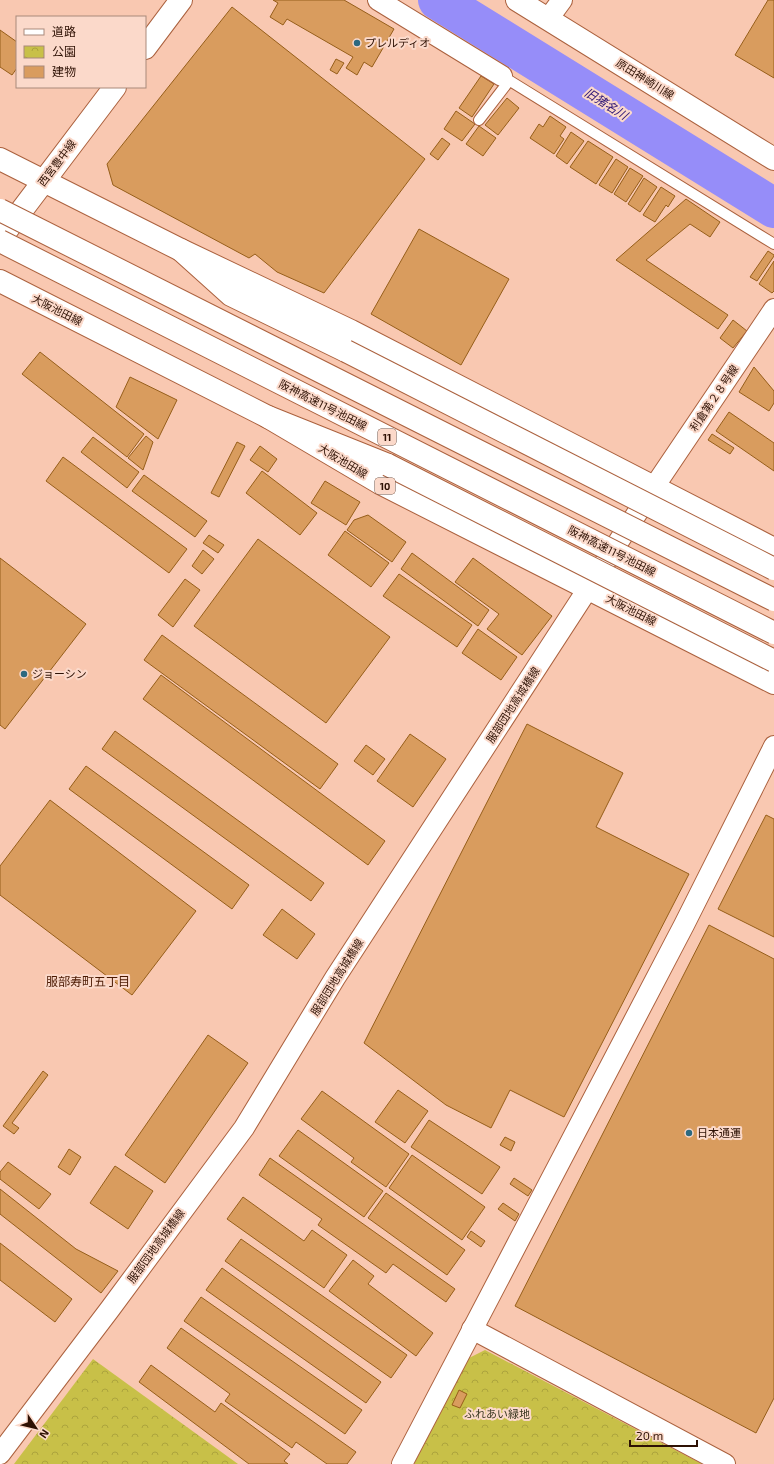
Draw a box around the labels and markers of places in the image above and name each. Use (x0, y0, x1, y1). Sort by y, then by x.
place label: プレルディオ (365, 36, 430, 49)
marker: プレルディオ (352, 38, 362, 48)
place label: ジョーシン (32, 667, 87, 680)
marker: ジョーシン (19, 669, 29, 679)
place label: 日本通運 (697, 1126, 741, 1139)
marker: 日本通運 (684, 1128, 694, 1138)

